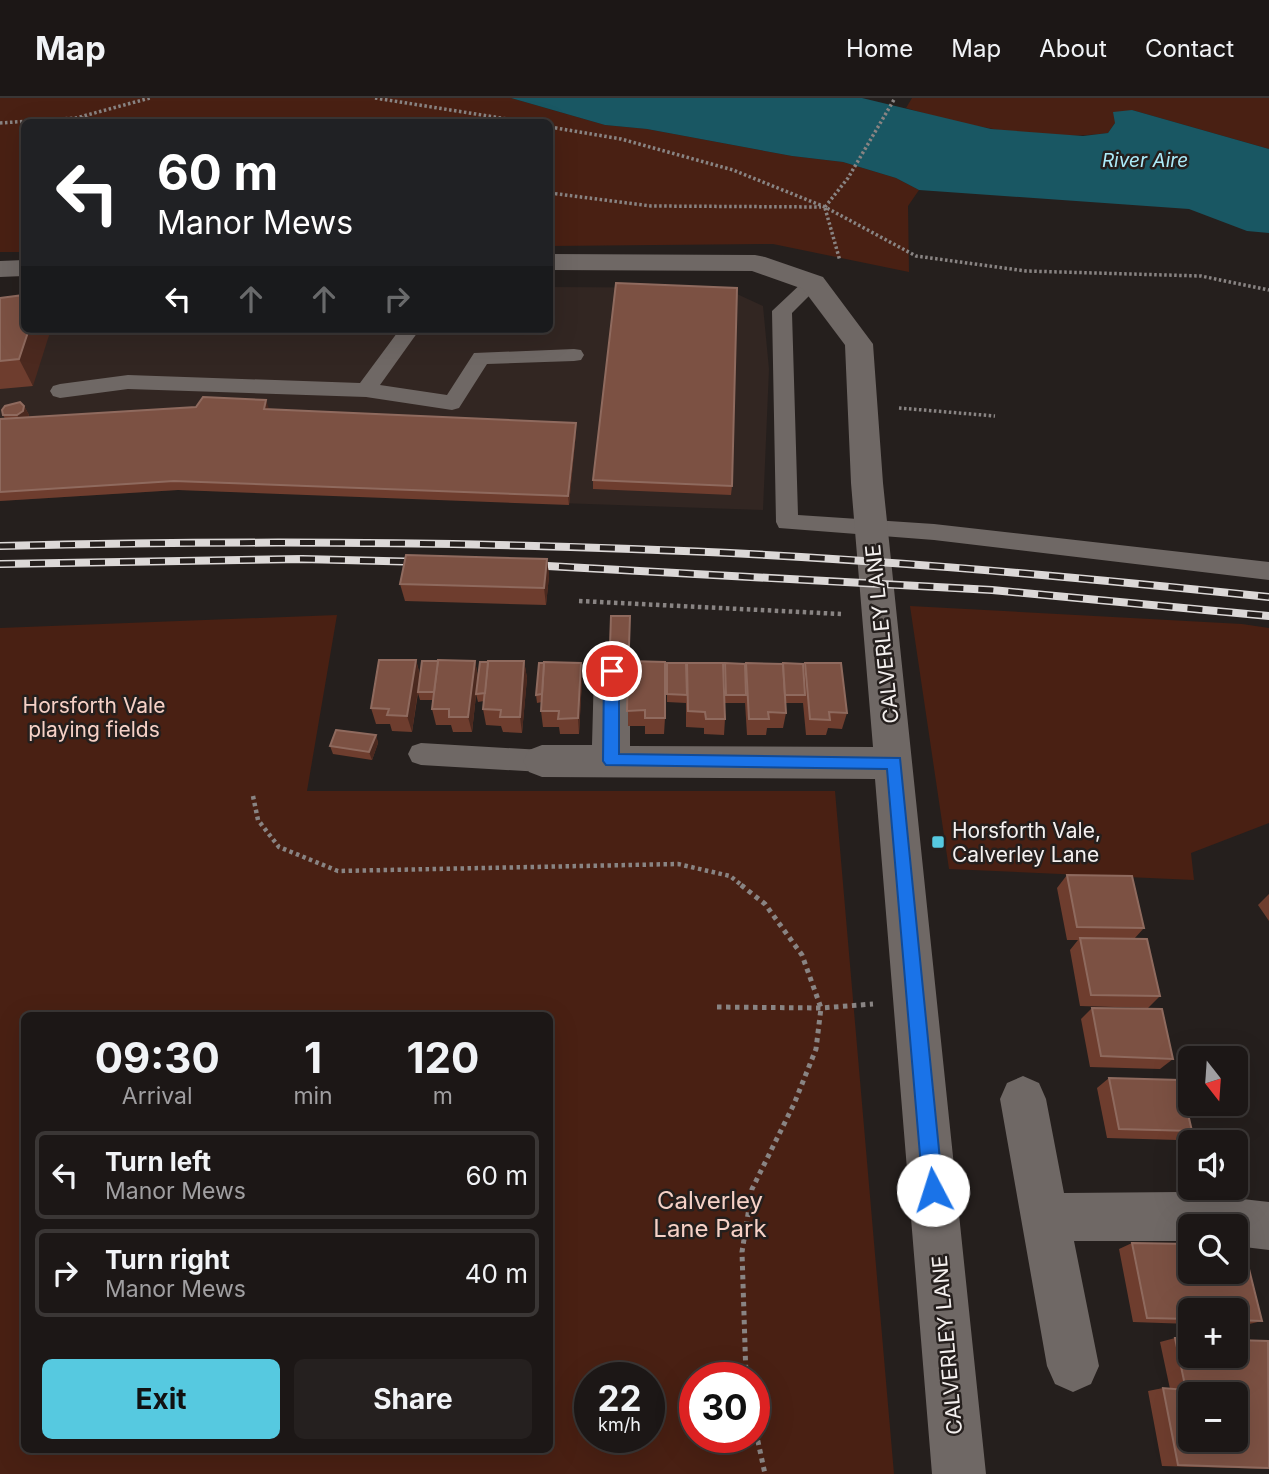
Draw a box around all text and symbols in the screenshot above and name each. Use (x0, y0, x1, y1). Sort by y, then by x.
text: Map (35, 28, 106, 68)
text: Home (846, 34, 913, 63)
text: Map (951, 34, 1001, 63)
text: About (1039, 34, 1107, 63)
text: Contact (1145, 34, 1234, 63)
text: 60 m (157, 143, 278, 202)
icon: left (42, 147, 133, 238)
water label: River Aire (1102, 149, 1188, 172)
text: Manor Mews (157, 203, 353, 242)
icon: left (159, 280, 197, 318)
icon: ahead (232, 280, 270, 318)
icon: ahead (305, 280, 343, 318)
icon: right (378, 280, 416, 318)
street label: CALVERLEY LANE (860, 543, 904, 725)
pin (582, 641, 642, 701)
icon: arrive (593, 652, 631, 690)
park label: Horsforth Vale playing fields (23, 693, 165, 742)
place label: Horsforth Vale, Calverley Lane (952, 818, 1101, 867)
marker: Horsforth Vale, Calverley Lane (930, 834, 946, 850)
text: 09:30 (95, 1032, 220, 1083)
text: 1 (304, 1032, 322, 1083)
text: 120 (406, 1032, 479, 1083)
north arrow (1178, 1046, 1248, 1116)
map controls (1178, 1046, 1248, 1452)
text: Arrival (122, 1082, 193, 1110)
text: min (293, 1082, 333, 1110)
text: m (433, 1082, 453, 1110)
button: sound (1178, 1130, 1248, 1200)
text: Turn left (105, 1146, 211, 1177)
position arrow (896, 1153, 970, 1227)
icon: left (46, 1156, 84, 1194)
text: 60 m (465, 1160, 528, 1191)
text: Manor Mews (105, 1177, 246, 1205)
park label: Calverley Lane Park (653, 1186, 767, 1243)
button: search (1178, 1214, 1248, 1284)
text: Turn right (105, 1244, 230, 1275)
icon: right (46, 1254, 84, 1292)
street label: CALVERLEY LANE (927, 1254, 967, 1436)
text: 40 m (465, 1258, 528, 1289)
text: Manor Mews (105, 1275, 246, 1303)
button: + (1178, 1298, 1248, 1368)
button: Exit (42, 1359, 280, 1439)
button: Share (294, 1359, 532, 1439)
speed limit sign: 30 (679, 1362, 770, 1453)
text: 22 (597, 1377, 642, 1419)
button: − (1178, 1382, 1248, 1452)
text: km/h (598, 1414, 641, 1435)

